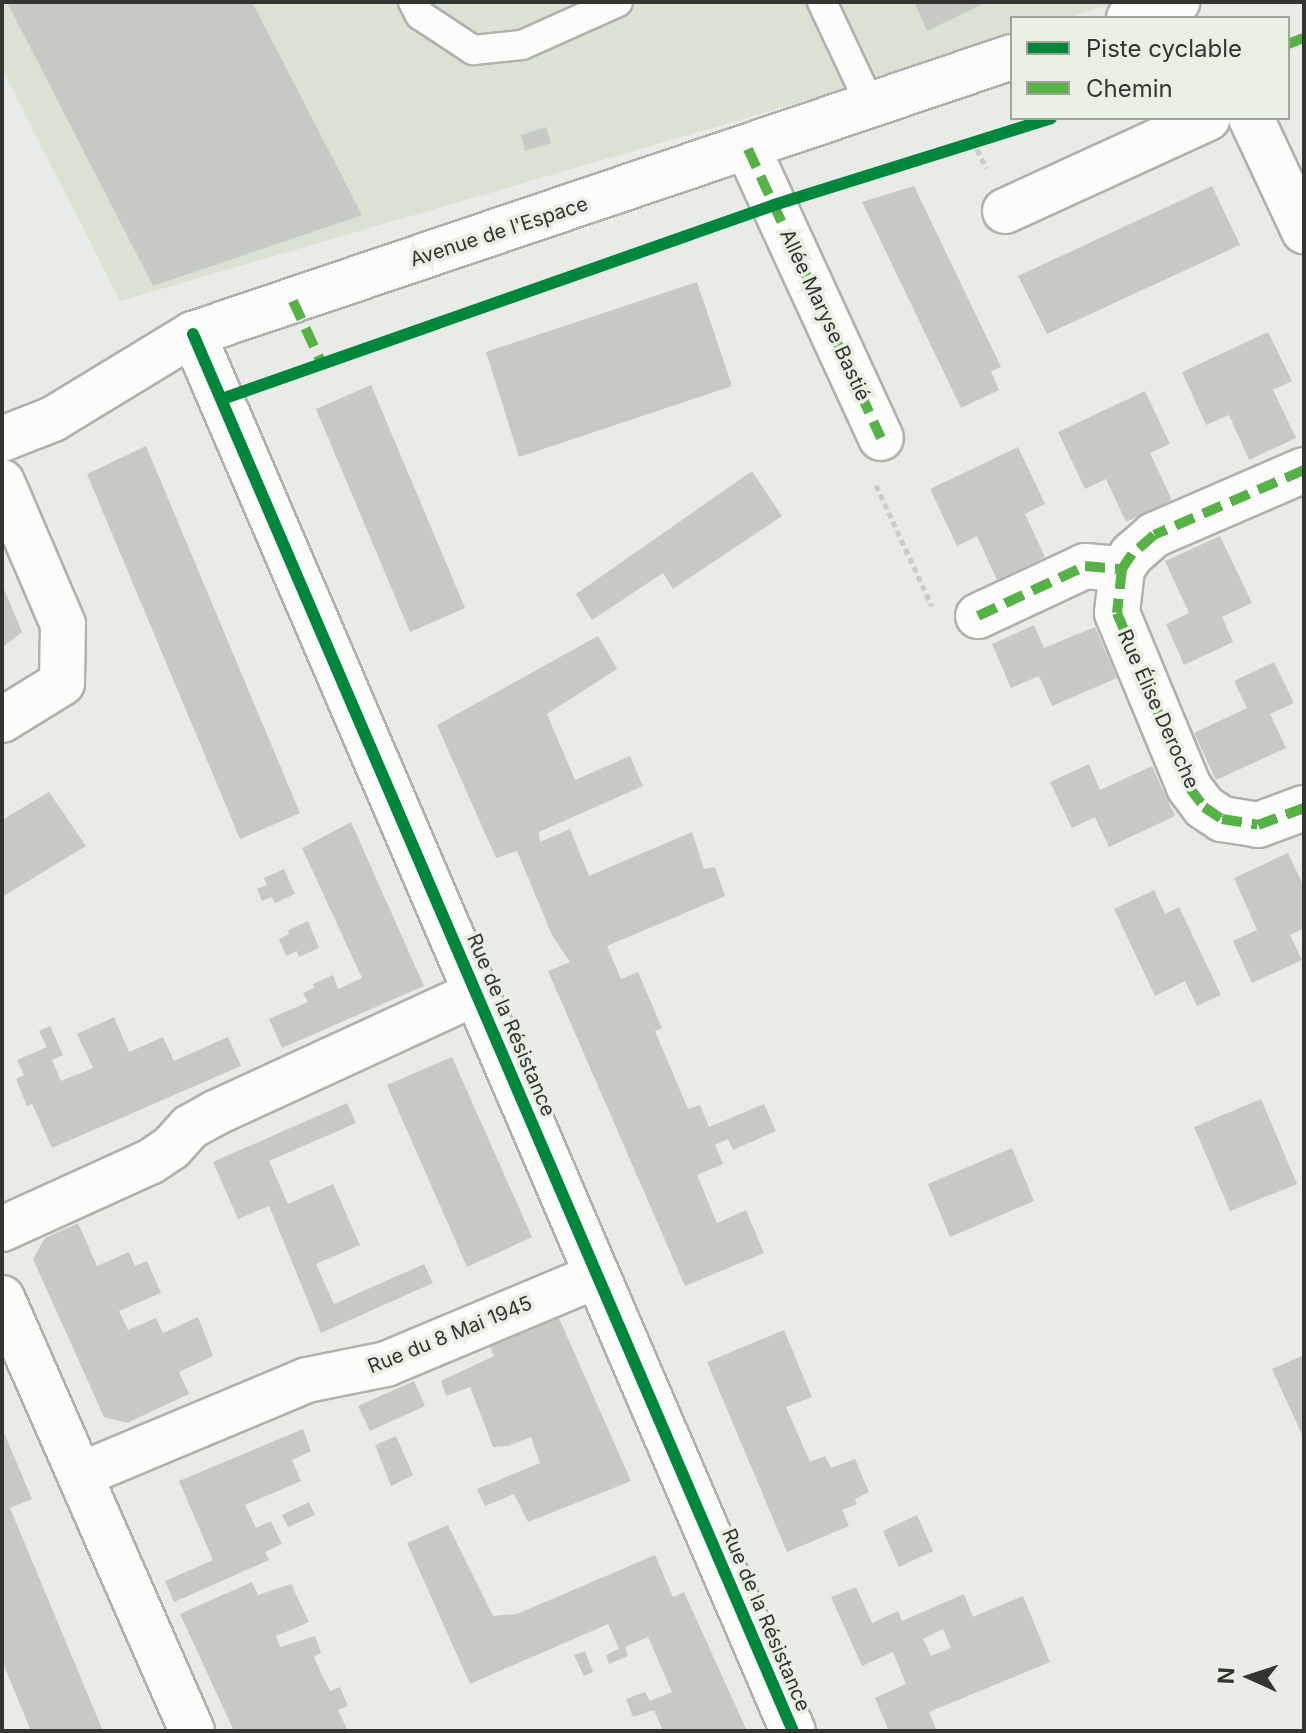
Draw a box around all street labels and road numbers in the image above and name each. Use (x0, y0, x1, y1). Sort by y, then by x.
street label: Avenue de l'Espace (407, 192, 591, 272)
street label: Allée Maryse Bastié (775, 225, 875, 405)
street label: Rue Élise Deroche (1112, 626, 1204, 792)
street label: Rue de la Résistance (462, 930, 560, 1120)
street label: Rue du 8 Mai 1945 (364, 1291, 536, 1379)
street label: Rue de la Résistance (717, 1525, 815, 1715)

